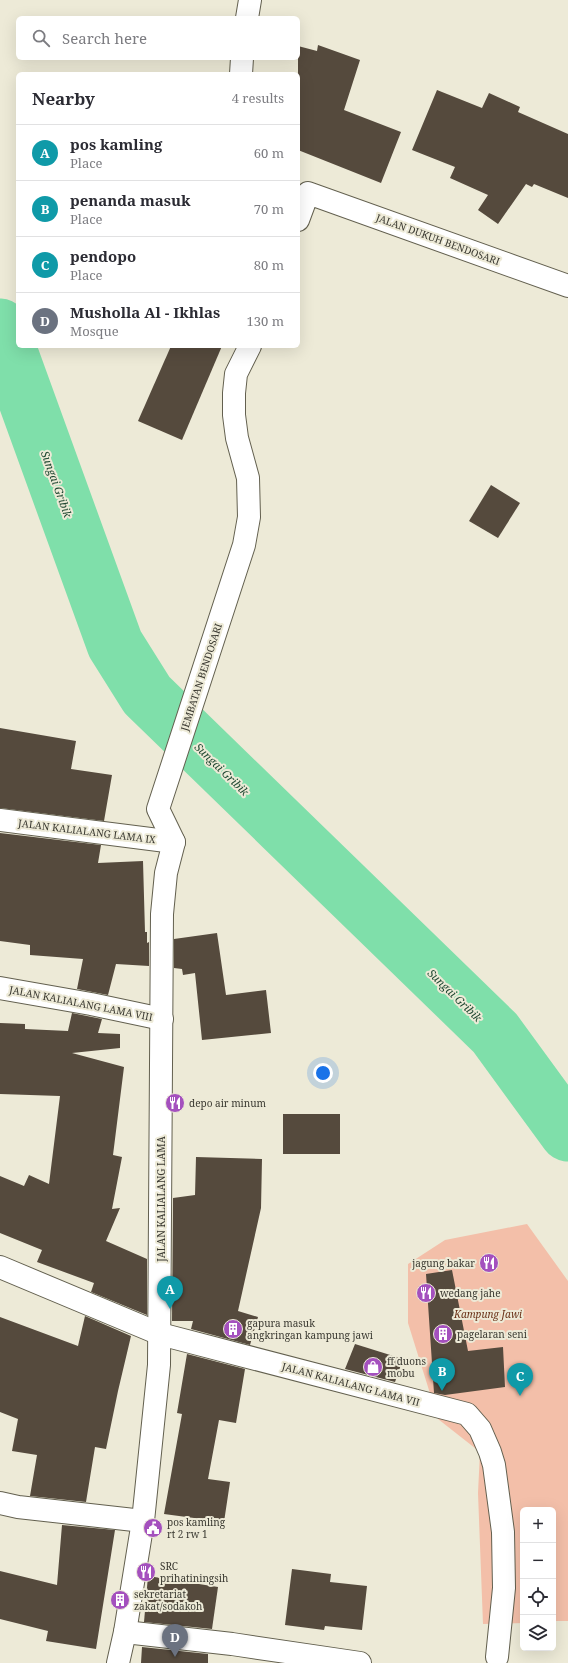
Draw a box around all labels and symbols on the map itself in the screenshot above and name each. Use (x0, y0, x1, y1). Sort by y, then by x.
street label: JALAN DUKUH BENDOSARI (373, 210, 502, 268)
water label: Sungai Gribik (38, 449, 76, 520)
street label: JEMBATAN BENDOSARI (177, 621, 225, 734)
water label: Sungai Gribik (192, 739, 253, 799)
street label: JALAN KALIALANG LAMA IX (16, 815, 157, 846)
water label: Sungai Gribik (425, 965, 486, 1025)
street label: JALAN KALIALANG LAMA VIII (7, 982, 154, 1024)
your location (313, 1063, 333, 1083)
restaurant icon: depo air minum (164, 1092, 186, 1114)
place label: depo air minum (189, 1096, 267, 1110)
street label: JALAN KALIALANG LAMA (154, 1135, 168, 1263)
restaurant icon: jagung bakar (478, 1252, 500, 1274)
place label: jagung bakar (411, 1256, 475, 1270)
pin: A (157, 1276, 183, 1309)
restaurant icon: wedang jahe (415, 1282, 437, 1304)
place label: wedang jahe (440, 1286, 501, 1300)
park label: Kampung Jawi (453, 1307, 522, 1321)
place label: gapura masuk angkringan kampung jawi (247, 1316, 374, 1342)
building icon: gapura masuk angkringan kampung jawi (222, 1318, 244, 1340)
building icon: pagelaran seni (432, 1323, 454, 1345)
place label: pagelaran seni (457, 1327, 528, 1341)
place label: ff duons mobu (387, 1354, 426, 1380)
shop icon: ff duons mobu (362, 1356, 384, 1378)
pin: B (429, 1358, 455, 1391)
street label: JALAN KALIALANG LAMA VII (280, 1359, 422, 1409)
pin: C (507, 1363, 533, 1396)
place label: pos kamling rt 2 rw 1 (167, 1515, 226, 1541)
public building icon: pos kamling rt 2 rw 1 (142, 1517, 164, 1539)
place label: SRC prihatiningsih (160, 1559, 229, 1585)
restaurant icon: SRC prihatiningsih (135, 1561, 157, 1583)
place label: sekretariat zakat/sodakoh (134, 1587, 203, 1613)
building icon: sekretariat zakat/sodakoh (109, 1589, 131, 1611)
pin: D (162, 1624, 188, 1657)

